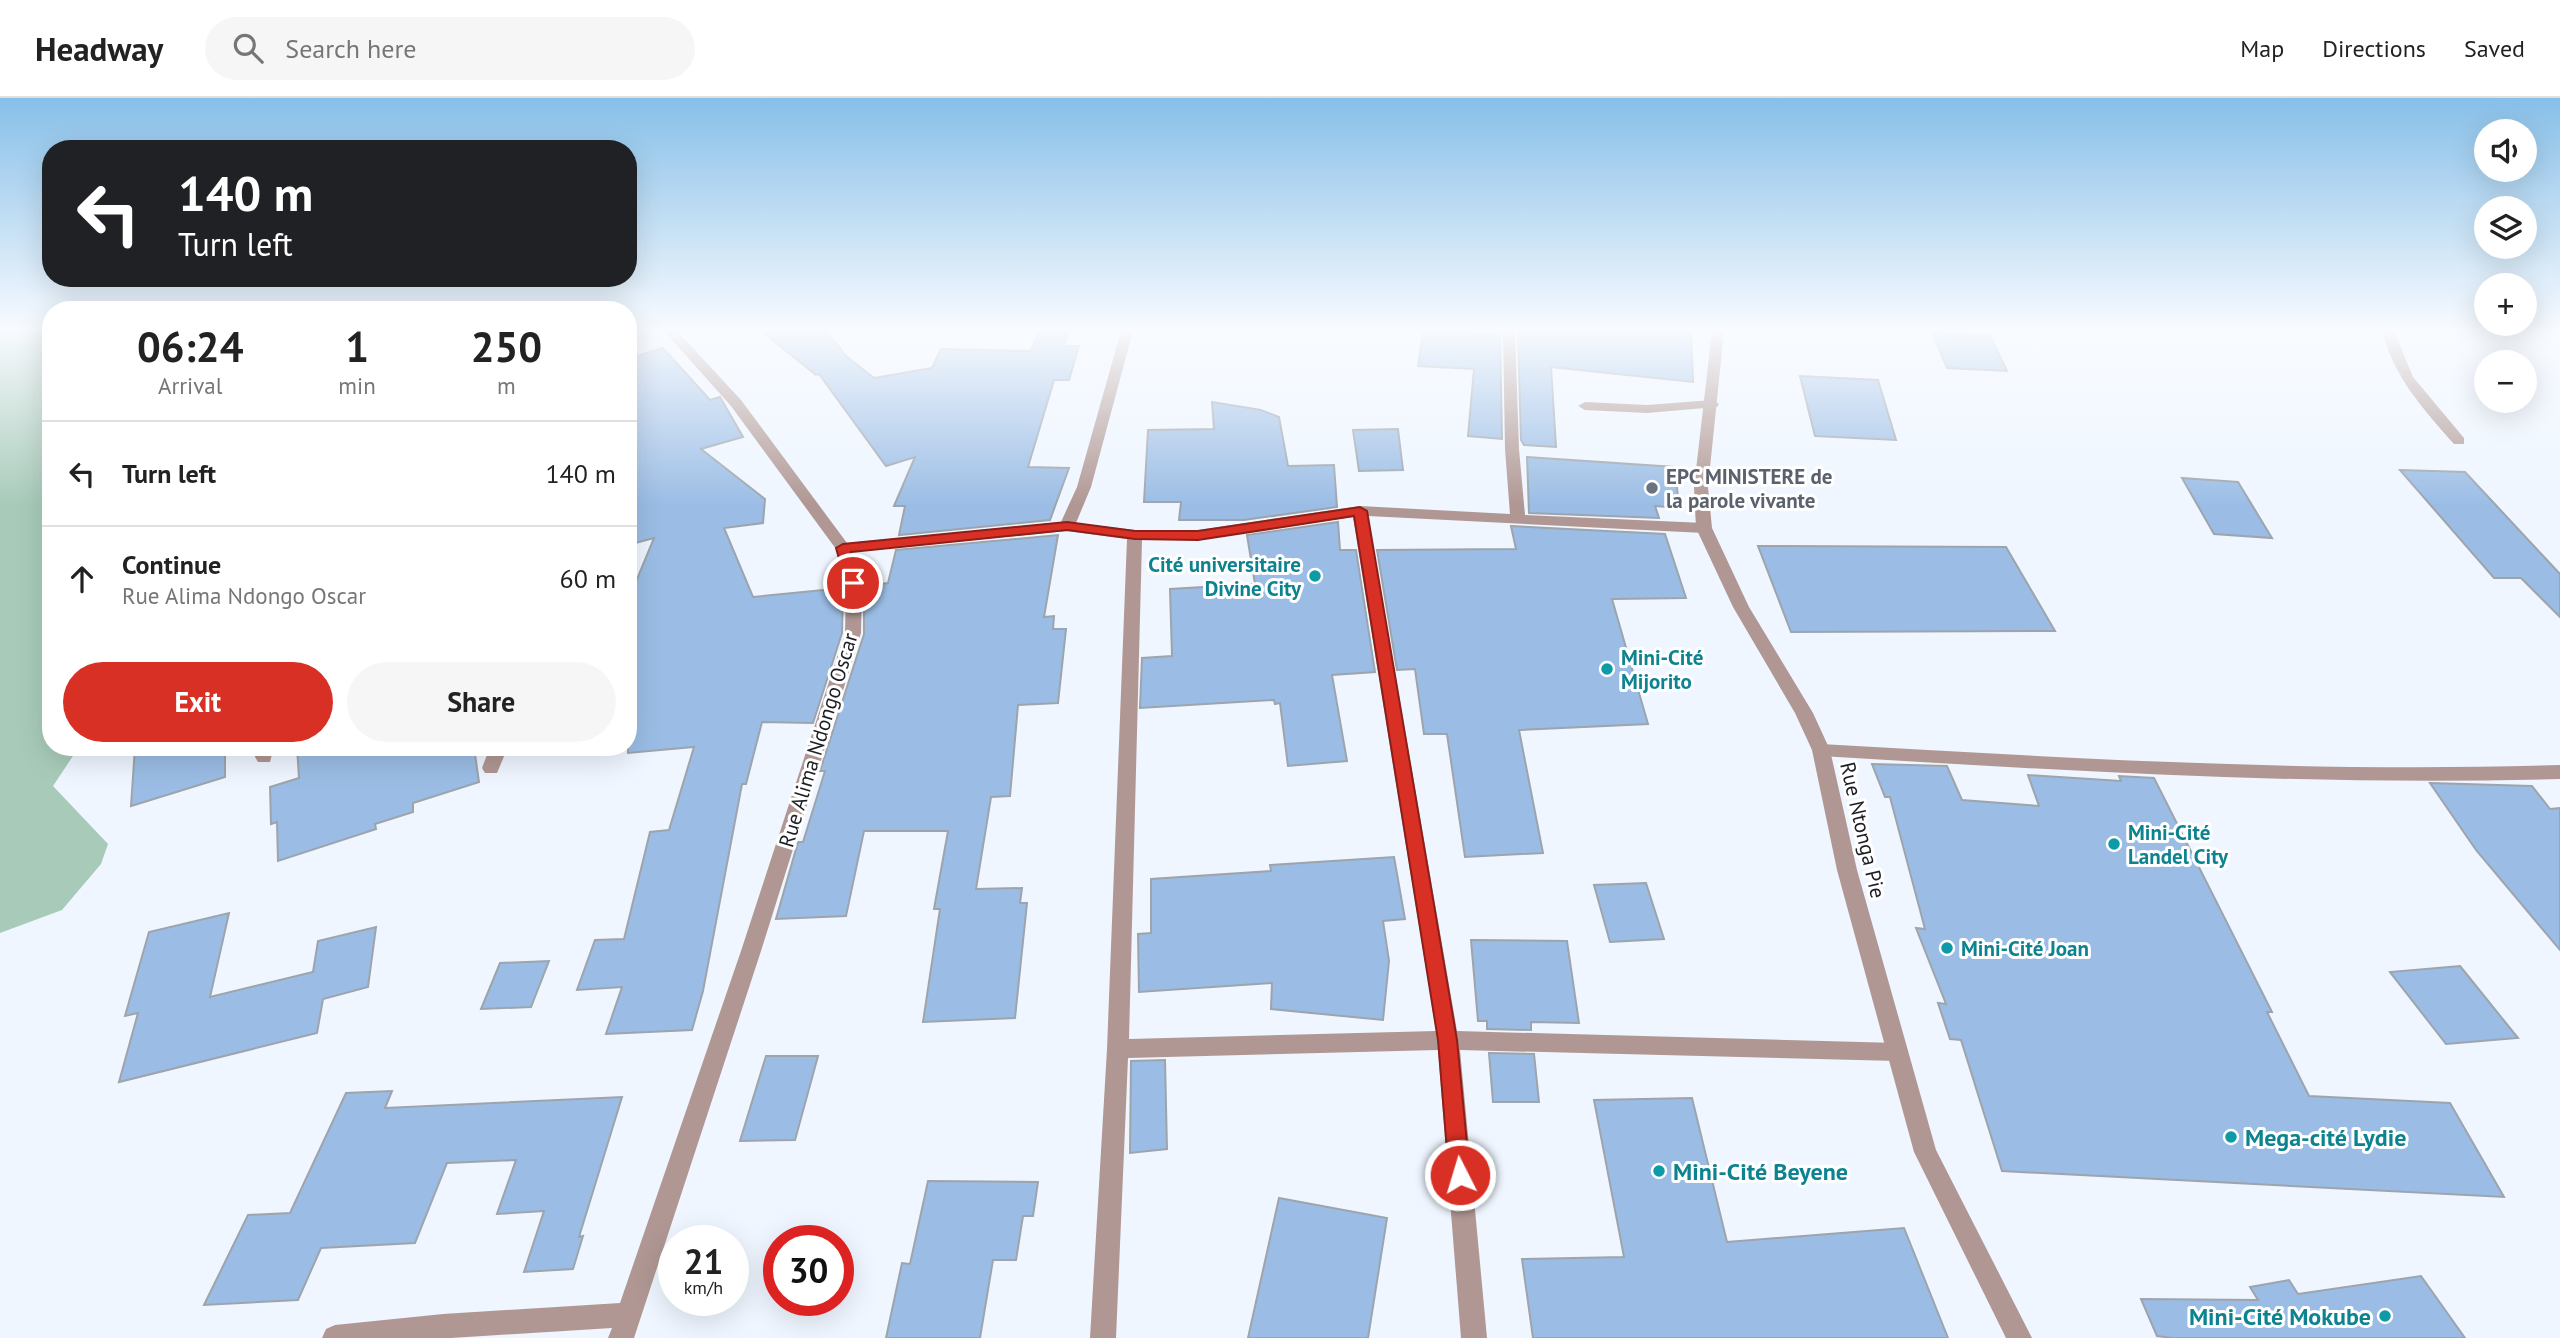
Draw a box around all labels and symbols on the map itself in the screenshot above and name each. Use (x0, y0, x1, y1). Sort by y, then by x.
place label: EPC MINISTERE de la parole vivante (1666, 463, 1832, 514)
marker: EPC MINISTERE de la parole vivante (1644, 480, 1660, 496)
place label: Cité universitaire Divine City (1148, 551, 1302, 602)
pin (823, 553, 883, 613)
marker: Cité universitaire Divine City (1307, 568, 1323, 584)
street label: Rue Alima Ndongo Oscar (773, 629, 863, 851)
place label: Mini-Cité Mijorito (1621, 644, 1703, 695)
marker: Mini-Cité Mijorito (1599, 661, 1615, 677)
street label: Rue Ntonga Pie (1834, 759, 1892, 901)
place label: Mini-Cité Landel City (2128, 819, 2229, 870)
marker: Mini-Cité Landel City (2106, 836, 2122, 852)
place label: Mini-Cité Joan (1961, 935, 2089, 962)
marker: Mini-Cité Joan (1939, 940, 1955, 956)
place label: Mega-cité Lydie (2245, 1122, 2406, 1153)
marker: Mega-cité Lydie (2223, 1129, 2239, 1145)
position arrow (1423, 1138, 1497, 1212)
place label: Mini-Cité Beyene (1673, 1156, 1848, 1187)
marker: Mini-Cité Beyene (1651, 1163, 1667, 1179)
speed limit sign: 30 (763, 1225, 854, 1316)
place label: Mini-Cité Mokube (2189, 1301, 2371, 1332)
marker: Mini-Cité Mokube (2377, 1308, 2393, 1324)

